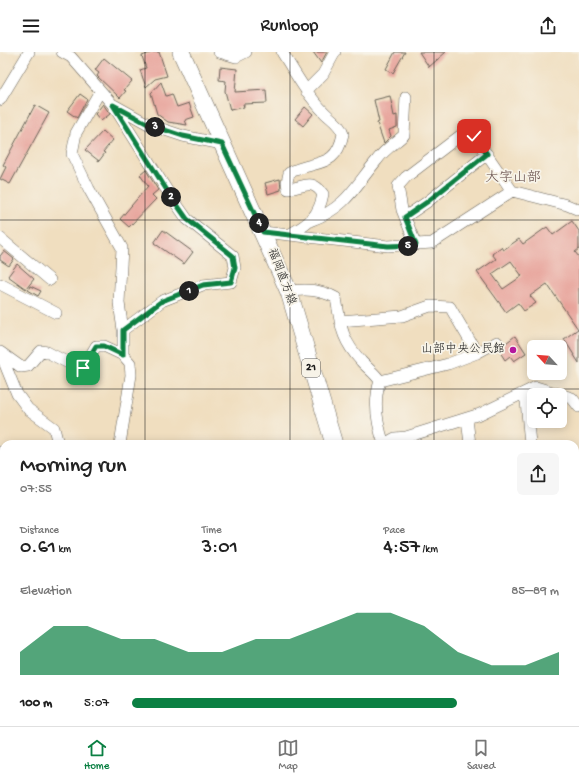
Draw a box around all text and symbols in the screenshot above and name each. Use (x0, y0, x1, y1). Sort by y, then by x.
icon: menu (20, 15, 42, 37)
icon: share (537, 15, 559, 37)
text: Runloop (261, 16, 318, 37)
pin: 3 (145, 117, 165, 137)
pin (457, 119, 491, 153)
text: 3 (152, 121, 158, 133)
icon: check (463, 125, 485, 147)
district label: 大字山部 (485, 170, 541, 187)
pin: 2 (161, 187, 181, 207)
text: 2 (168, 191, 174, 203)
pin: 4 (249, 213, 269, 233)
text: 4 (256, 217, 262, 229)
pin: 5 (398, 236, 418, 256)
text: 5 (405, 240, 411, 252)
street label: 福岡直方線 (264, 246, 299, 308)
pin: 1 (179, 281, 199, 301)
text: 1 (187, 285, 191, 297)
north arrow (527, 340, 567, 380)
map controls (527, 340, 567, 428)
place label: 山部中央公民館 (421, 342, 505, 357)
marker: 山部中央公民館 (508, 345, 518, 355)
pin (66, 351, 100, 385)
icon: arrive (72, 357, 94, 379)
road number: 21 (302, 359, 320, 377)
button: locate (527, 388, 567, 428)
button: share (517, 453, 559, 495)
text: Morning run (20, 454, 126, 480)
text: 07:55 (20, 482, 52, 497)
text: Distance (20, 525, 59, 537)
text: Time (202, 525, 222, 537)
text: Pace (383, 525, 405, 537)
text: 0.61 (20, 537, 56, 560)
text: 3:01 (202, 537, 238, 560)
text: 4:57 (383, 537, 420, 560)
text: km (56, 544, 71, 556)
text: /km (420, 544, 438, 556)
text: Elevation (20, 584, 72, 599)
text: 85–89 m (511, 584, 559, 599)
text: 100 m (20, 696, 52, 711)
text: 5:07 (84, 696, 109, 711)
tab: Home (84, 737, 109, 773)
tab: Map (277, 737, 299, 773)
tab: Saved (467, 737, 495, 773)

